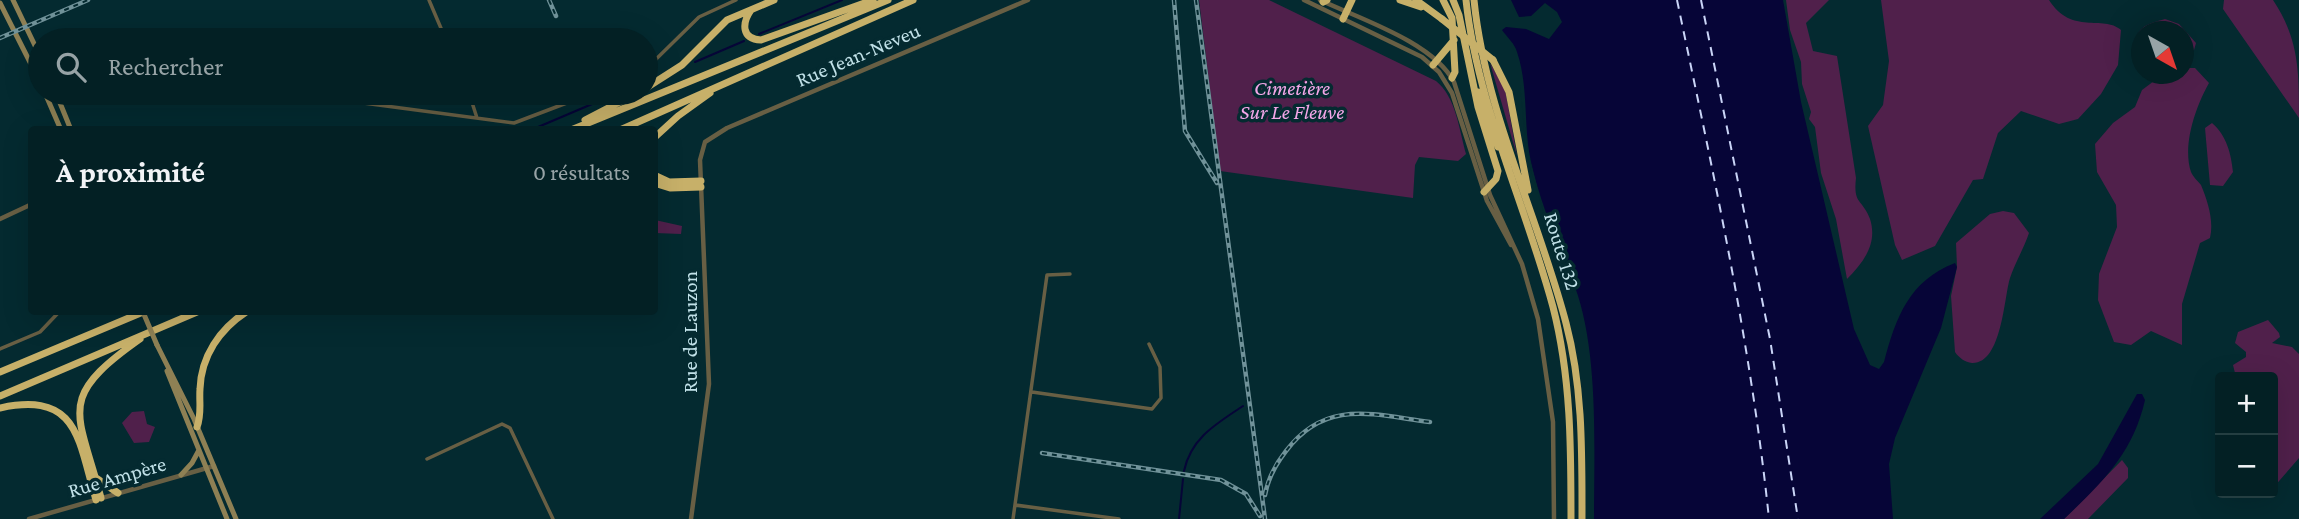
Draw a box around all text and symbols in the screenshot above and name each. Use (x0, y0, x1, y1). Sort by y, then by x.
street label: Rue Jean-Neveu (792, 18, 924, 92)
north arrow (2131, 21, 2194, 84)
search box (28, 28, 658, 105)
icon: search (52, 48, 90, 86)
text: Rechercher (108, 52, 224, 81)
park label: Cimetière Sur Le Fleuve (1240, 76, 1344, 124)
text: À proximité (56, 155, 205, 188)
text: 0 résultats (533, 159, 630, 185)
street label: Route 132 (1539, 209, 1585, 293)
street label: Rue de Lauzon (678, 271, 702, 393)
map controls (2215, 372, 2278, 498)
button: + (2215, 372, 2278, 435)
button: − (2215, 435, 2278, 498)
street label: Rue Ampère (65, 452, 169, 502)

